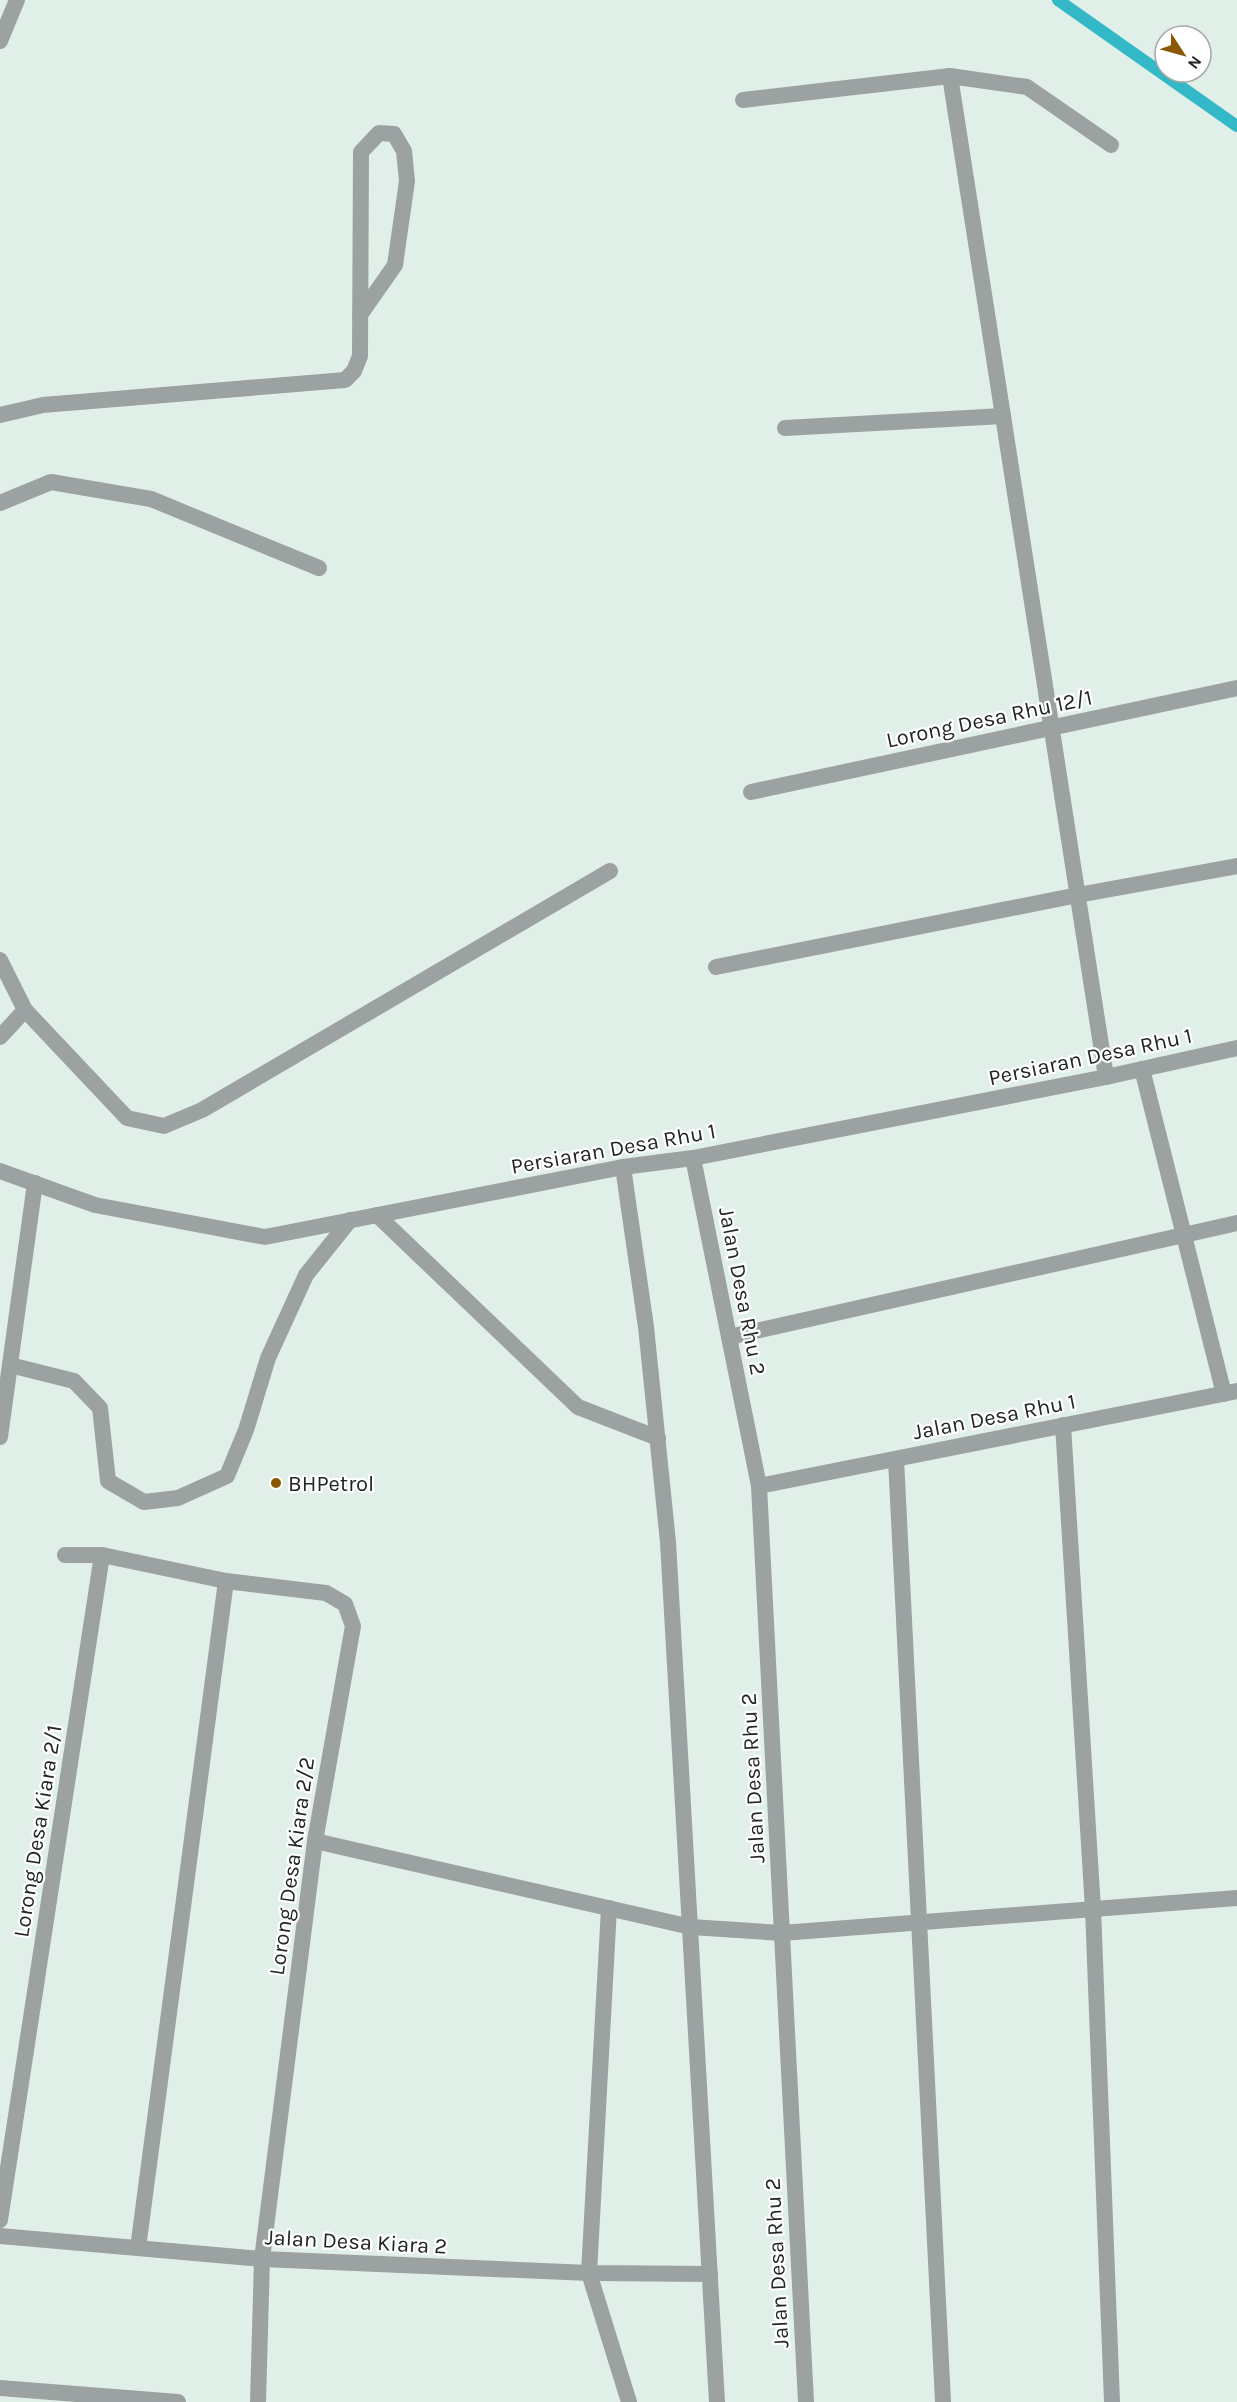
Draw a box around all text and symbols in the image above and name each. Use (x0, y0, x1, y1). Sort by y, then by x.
north arrow (1153, 24, 1213, 84)
text: N (1184, 52, 1206, 73)
street label: Lorong Desa Rhu 12/1 (884, 684, 1095, 754)
street label: Persiaran Desa Rhu 1 (986, 1023, 1194, 1091)
street label: Persiaran Desa Rhu 1 (509, 1118, 718, 1180)
street label: Jalan Desa Rhu 2 (713, 1205, 771, 1377)
street label: Jalan Desa Rhu 1 (911, 1388, 1078, 1445)
place label: BHPetrol (288, 1471, 374, 1497)
marker: BHPetrol (269, 1476, 283, 1490)
street label: Jalan Desa Rhu 2 (736, 1692, 770, 1864)
street label: Lorong Desa Kiara 2/1 (8, 1723, 68, 1939)
street label: Lorong Desa Kiara 2/2 (264, 1755, 320, 1977)
street label: Jalan Desa Rhu 2 (760, 2177, 794, 2349)
street label: Jalan Desa Kiara 2 (264, 2224, 448, 2260)

